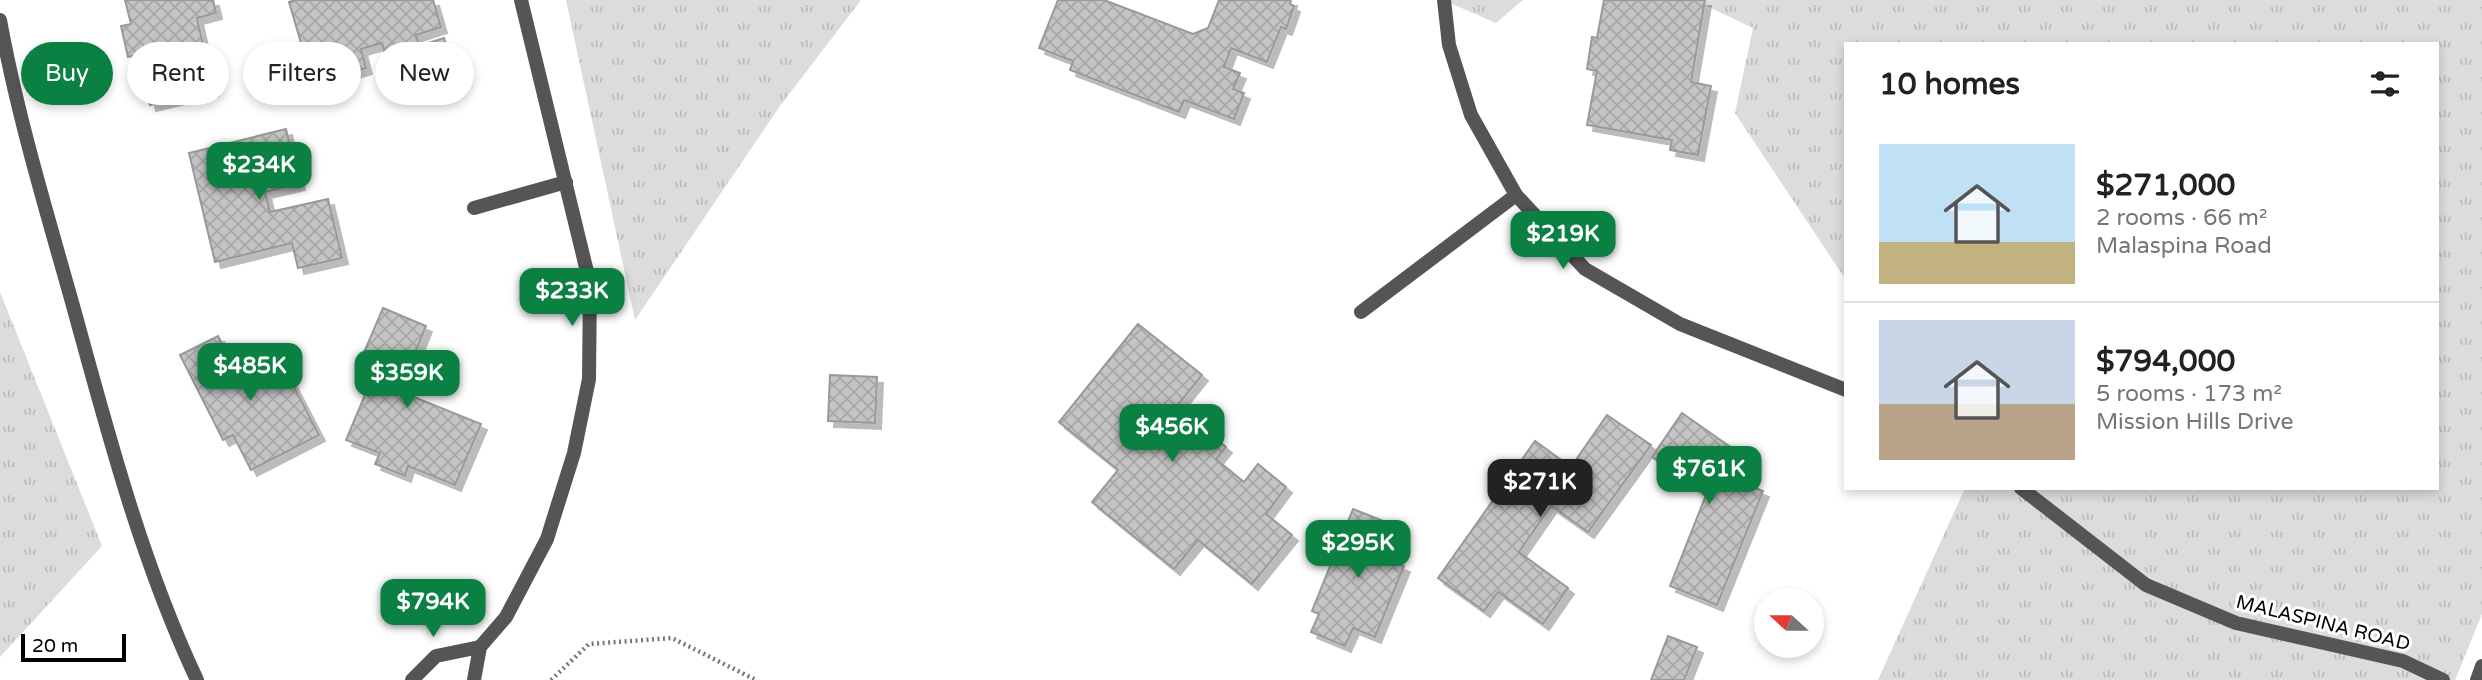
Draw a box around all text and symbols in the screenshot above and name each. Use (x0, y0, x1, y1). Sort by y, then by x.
chip: Buy (21, 42, 113, 105)
chip: Rent (127, 42, 229, 105)
chip: Filters (243, 42, 361, 105)
chip: New (375, 42, 474, 105)
icon: filters (2366, 65, 2404, 103)
text: 10 homes (1879, 66, 2020, 103)
pin: $234K (210, 142, 308, 202)
text: $234K (223, 151, 295, 179)
text: $271,000 (2096, 167, 2235, 204)
icon: home (1935, 172, 2019, 256)
text: 2 rooms · 66 m² (2096, 204, 2267, 232)
pin: $219K (1514, 212, 1612, 271)
text: $219K (1527, 220, 1599, 248)
text: Malaspina Road (2096, 232, 2272, 260)
pin: $233K (523, 268, 621, 328)
text: $233K (536, 277, 608, 305)
text: $794,000 (2096, 343, 2235, 380)
pin: $485K (201, 344, 299, 403)
icon: home (1935, 348, 2019, 432)
pin: $359K (358, 350, 456, 410)
text: $485K (214, 352, 286, 380)
text: $359K (371, 359, 443, 387)
text: 5 rooms · 173 m² (2096, 380, 2282, 408)
pin: $456K (1123, 405, 1221, 464)
text: Mission Hills Drive (2096, 408, 2293, 436)
text: $456K (1136, 413, 1208, 441)
pin: $761K (1660, 447, 1758, 506)
text: $761K (1673, 455, 1745, 483)
pin: $271K (1491, 460, 1589, 519)
text: $271K (1504, 468, 1576, 496)
pin: $295K (1309, 520, 1407, 580)
text: $295K (1322, 529, 1394, 557)
pin: $794K (384, 580, 482, 639)
text: $794K (397, 588, 469, 616)
north arrow (1754, 588, 1824, 658)
map controls (1754, 588, 1824, 658)
street label: MALASPINA ROAD (2234, 591, 2412, 655)
scale bar (21, 631, 126, 663)
text: 20 m (32, 635, 78, 657)

